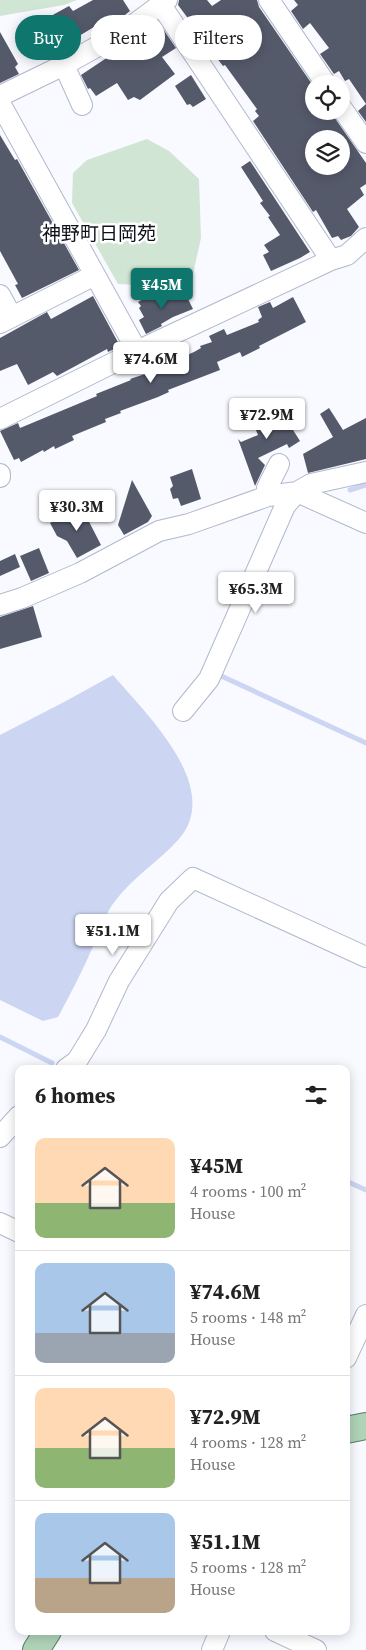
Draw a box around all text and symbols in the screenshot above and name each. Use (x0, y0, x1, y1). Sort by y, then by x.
chip: Buy (15, 15, 81, 60)
chip: Rent (91, 15, 165, 60)
chip: Filters (175, 15, 262, 60)
map controls (305, 75, 350, 175)
button: locate (305, 75, 350, 120)
button: layers (305, 130, 350, 175)
district label: 神野町日岡苑 (42, 220, 156, 246)
pin: ¥45M (132, 268, 192, 310)
text: ¥45M (142, 273, 182, 295)
pin: ¥74.6M (110, 342, 192, 384)
text: ¥74.6M (124, 347, 178, 369)
pin: ¥72.9M (226, 398, 308, 440)
text: ¥72.9M (240, 403, 294, 425)
pin: ¥30.3M (36, 490, 118, 532)
text: ¥30.3M (50, 495, 104, 517)
pin: ¥65.3M (215, 572, 297, 614)
text: ¥65.3M (229, 577, 283, 599)
pin: ¥51.1M (72, 914, 154, 956)
text: ¥51.1M (86, 919, 140, 941)
text: 6 homes (35, 1081, 115, 1110)
icon: filters (302, 1081, 330, 1109)
text: ¥45M (190, 1151, 243, 1180)
icon: home (75, 1158, 135, 1218)
text: 4 rooms · 100 m² (190, 1180, 306, 1202)
text: House (190, 1202, 235, 1224)
text: ¥74.6M (190, 1277, 261, 1306)
icon: home (75, 1283, 135, 1343)
text: 5 rooms · 148 m² (190, 1306, 306, 1328)
text: House (190, 1328, 235, 1350)
text: ¥72.9M (190, 1402, 261, 1431)
icon: home (75, 1408, 135, 1468)
text: 4 rooms · 128 m² (190, 1431, 306, 1453)
text: House (190, 1453, 235, 1475)
text: ¥51.1M (190, 1527, 261, 1556)
icon: home (75, 1533, 135, 1593)
text: 5 rooms · 128 m² (190, 1556, 306, 1578)
text: House (190, 1578, 235, 1600)

